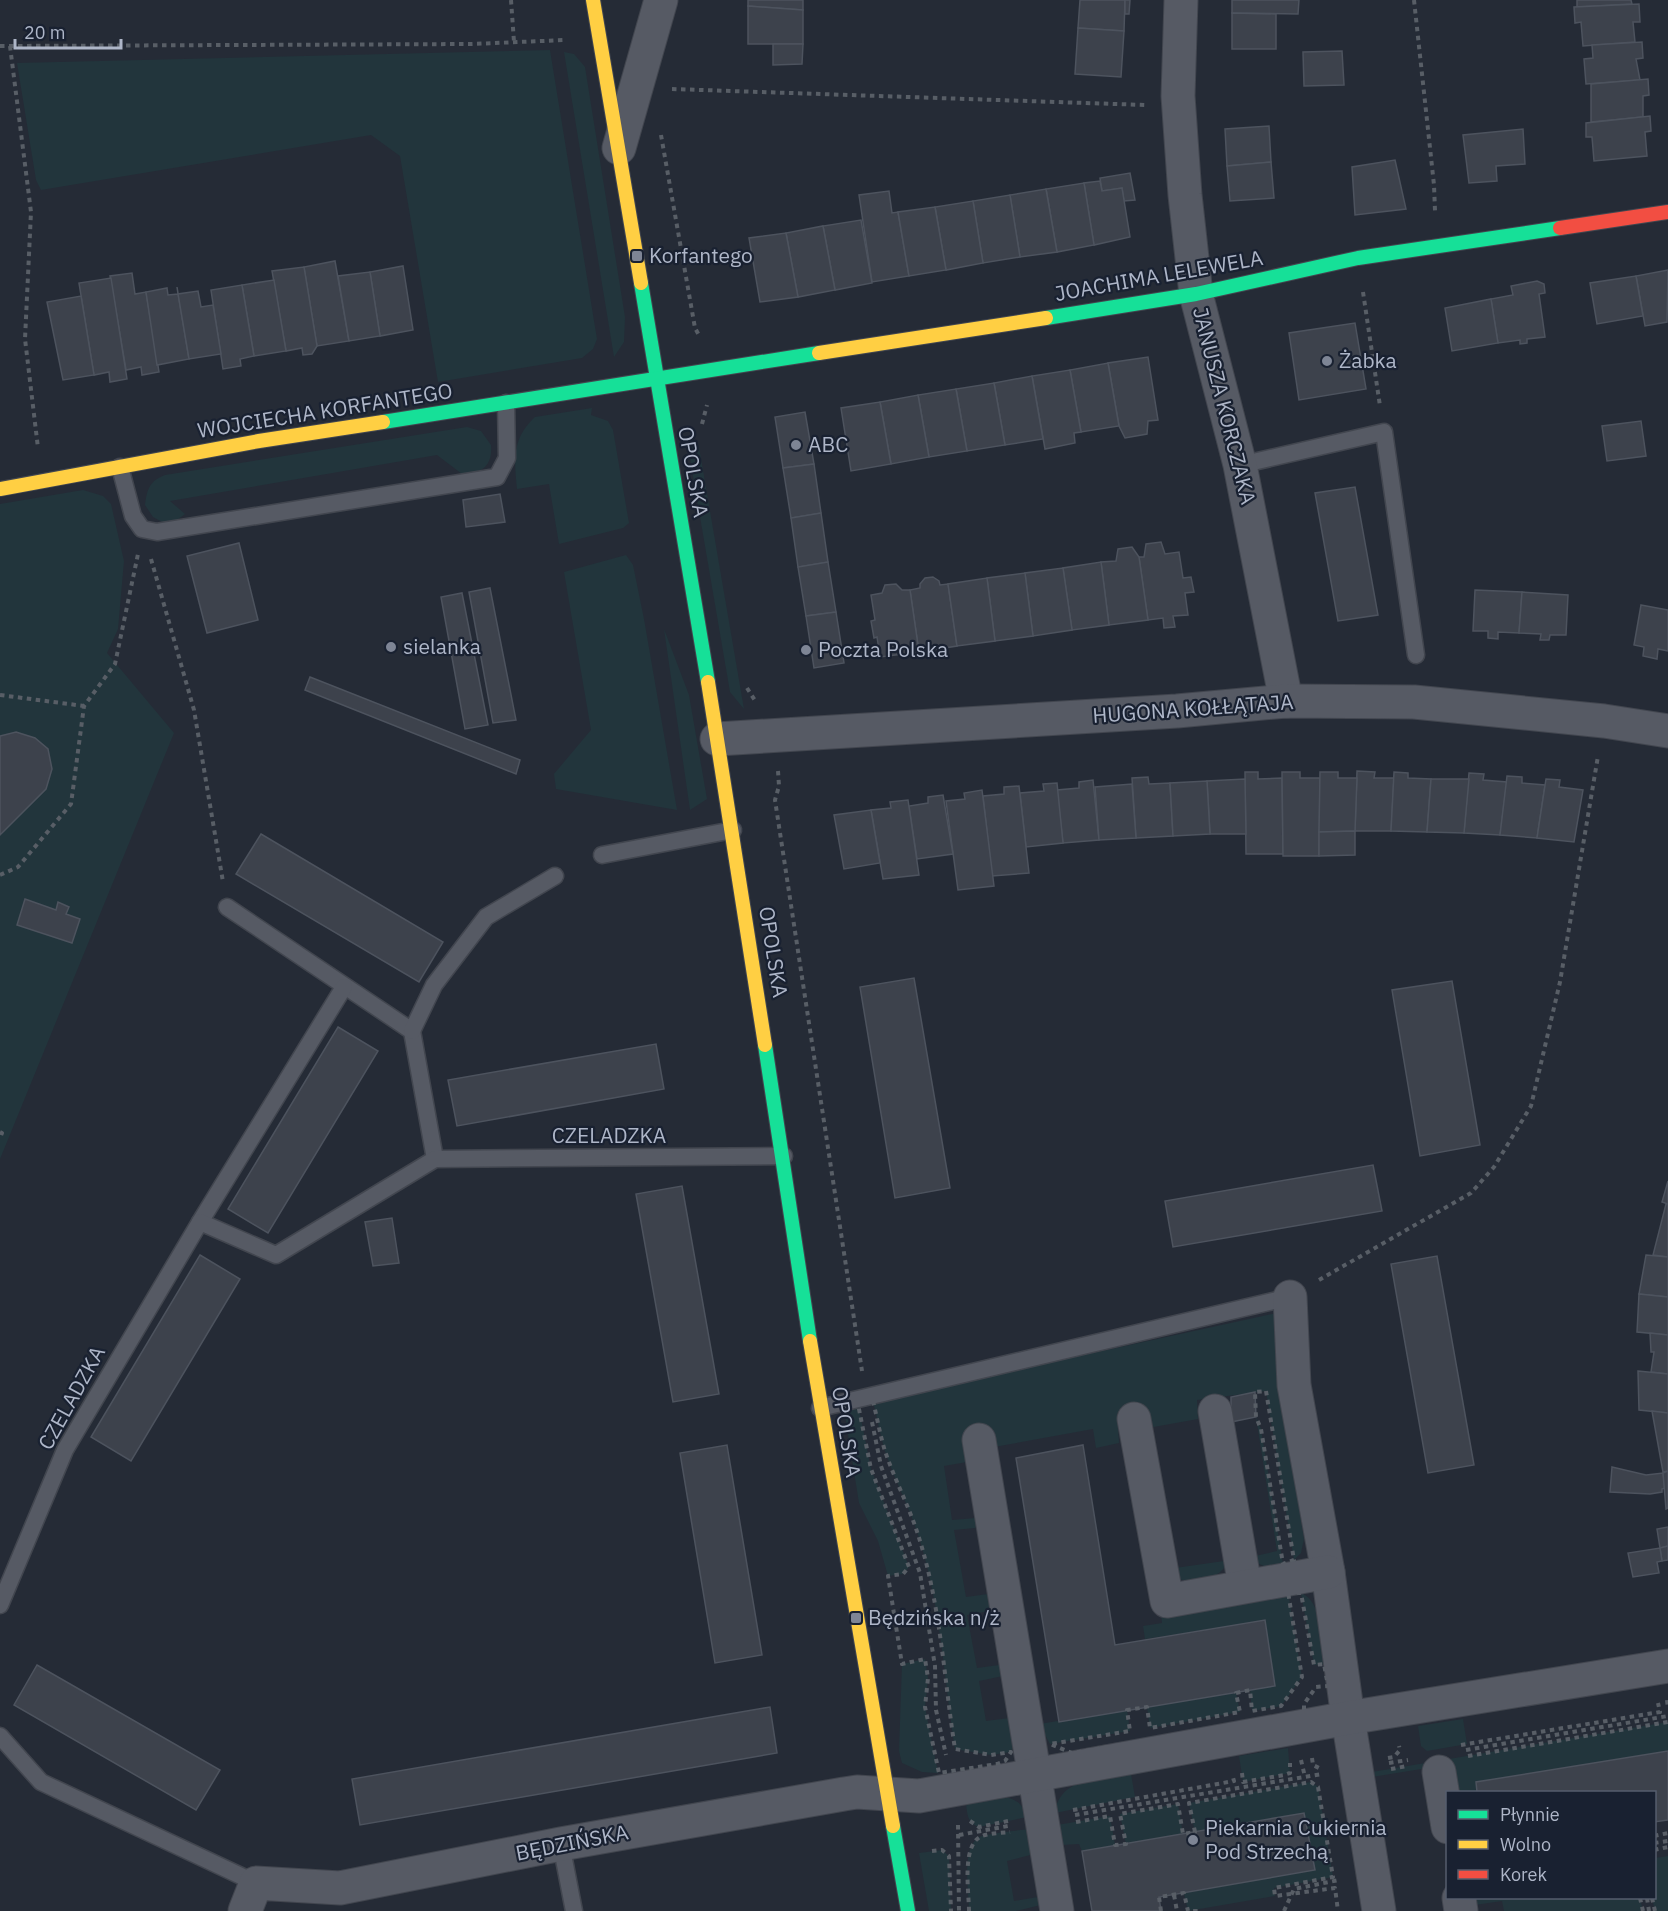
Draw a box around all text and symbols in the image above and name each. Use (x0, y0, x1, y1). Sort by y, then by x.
scale bar (15, 12, 122, 50)
text: 20 m (24, 21, 66, 44)
place label: Korfantego (649, 241, 753, 269)
street label: JOACHIMA LELEWELA (1052, 243, 1265, 307)
marker: Korfantego (630, 249, 644, 263)
street label: JANUSZA KORCZAKA (1187, 304, 1263, 507)
place label: Żabka (1339, 346, 1397, 374)
marker: Żabka (1320, 354, 1334, 368)
street label: WOJCIECHA KORFANTEGO (195, 376, 454, 444)
street label: OPOLSKA (672, 424, 716, 520)
place label: ABC (808, 430, 848, 458)
marker: ABC (789, 438, 803, 452)
place label: sielanka (403, 632, 481, 660)
place label: Poczta Polska (818, 635, 948, 663)
marker: sielanka (384, 640, 398, 654)
marker: Poczta Polska (799, 643, 813, 657)
street label: HUGONA KOŁŁĄTAJA (1091, 687, 1294, 729)
street label: OPOLSKA (753, 904, 795, 999)
street label: CZELADZKA (552, 1121, 666, 1149)
street label: CZELADZKA (31, 1341, 111, 1454)
street label: OPOLSKA (826, 1384, 868, 1479)
place label: Będzińska n/ż (868, 1603, 1000, 1631)
marker: Będzińska n/ż (849, 1611, 863, 1625)
legend (1446, 1791, 1656, 1899)
text: Płynnie (1500, 1803, 1560, 1826)
place label: Piekarnia Cukiernia Pod Strzechą (1205, 1813, 1387, 1865)
street label: BĘDZIŃSKA (513, 1817, 631, 1867)
marker: Piekarnia Cukiernia Pod Strzechą (1186, 1833, 1200, 1847)
text: Wolno (1500, 1833, 1551, 1856)
text: Korek (1500, 1863, 1547, 1886)

